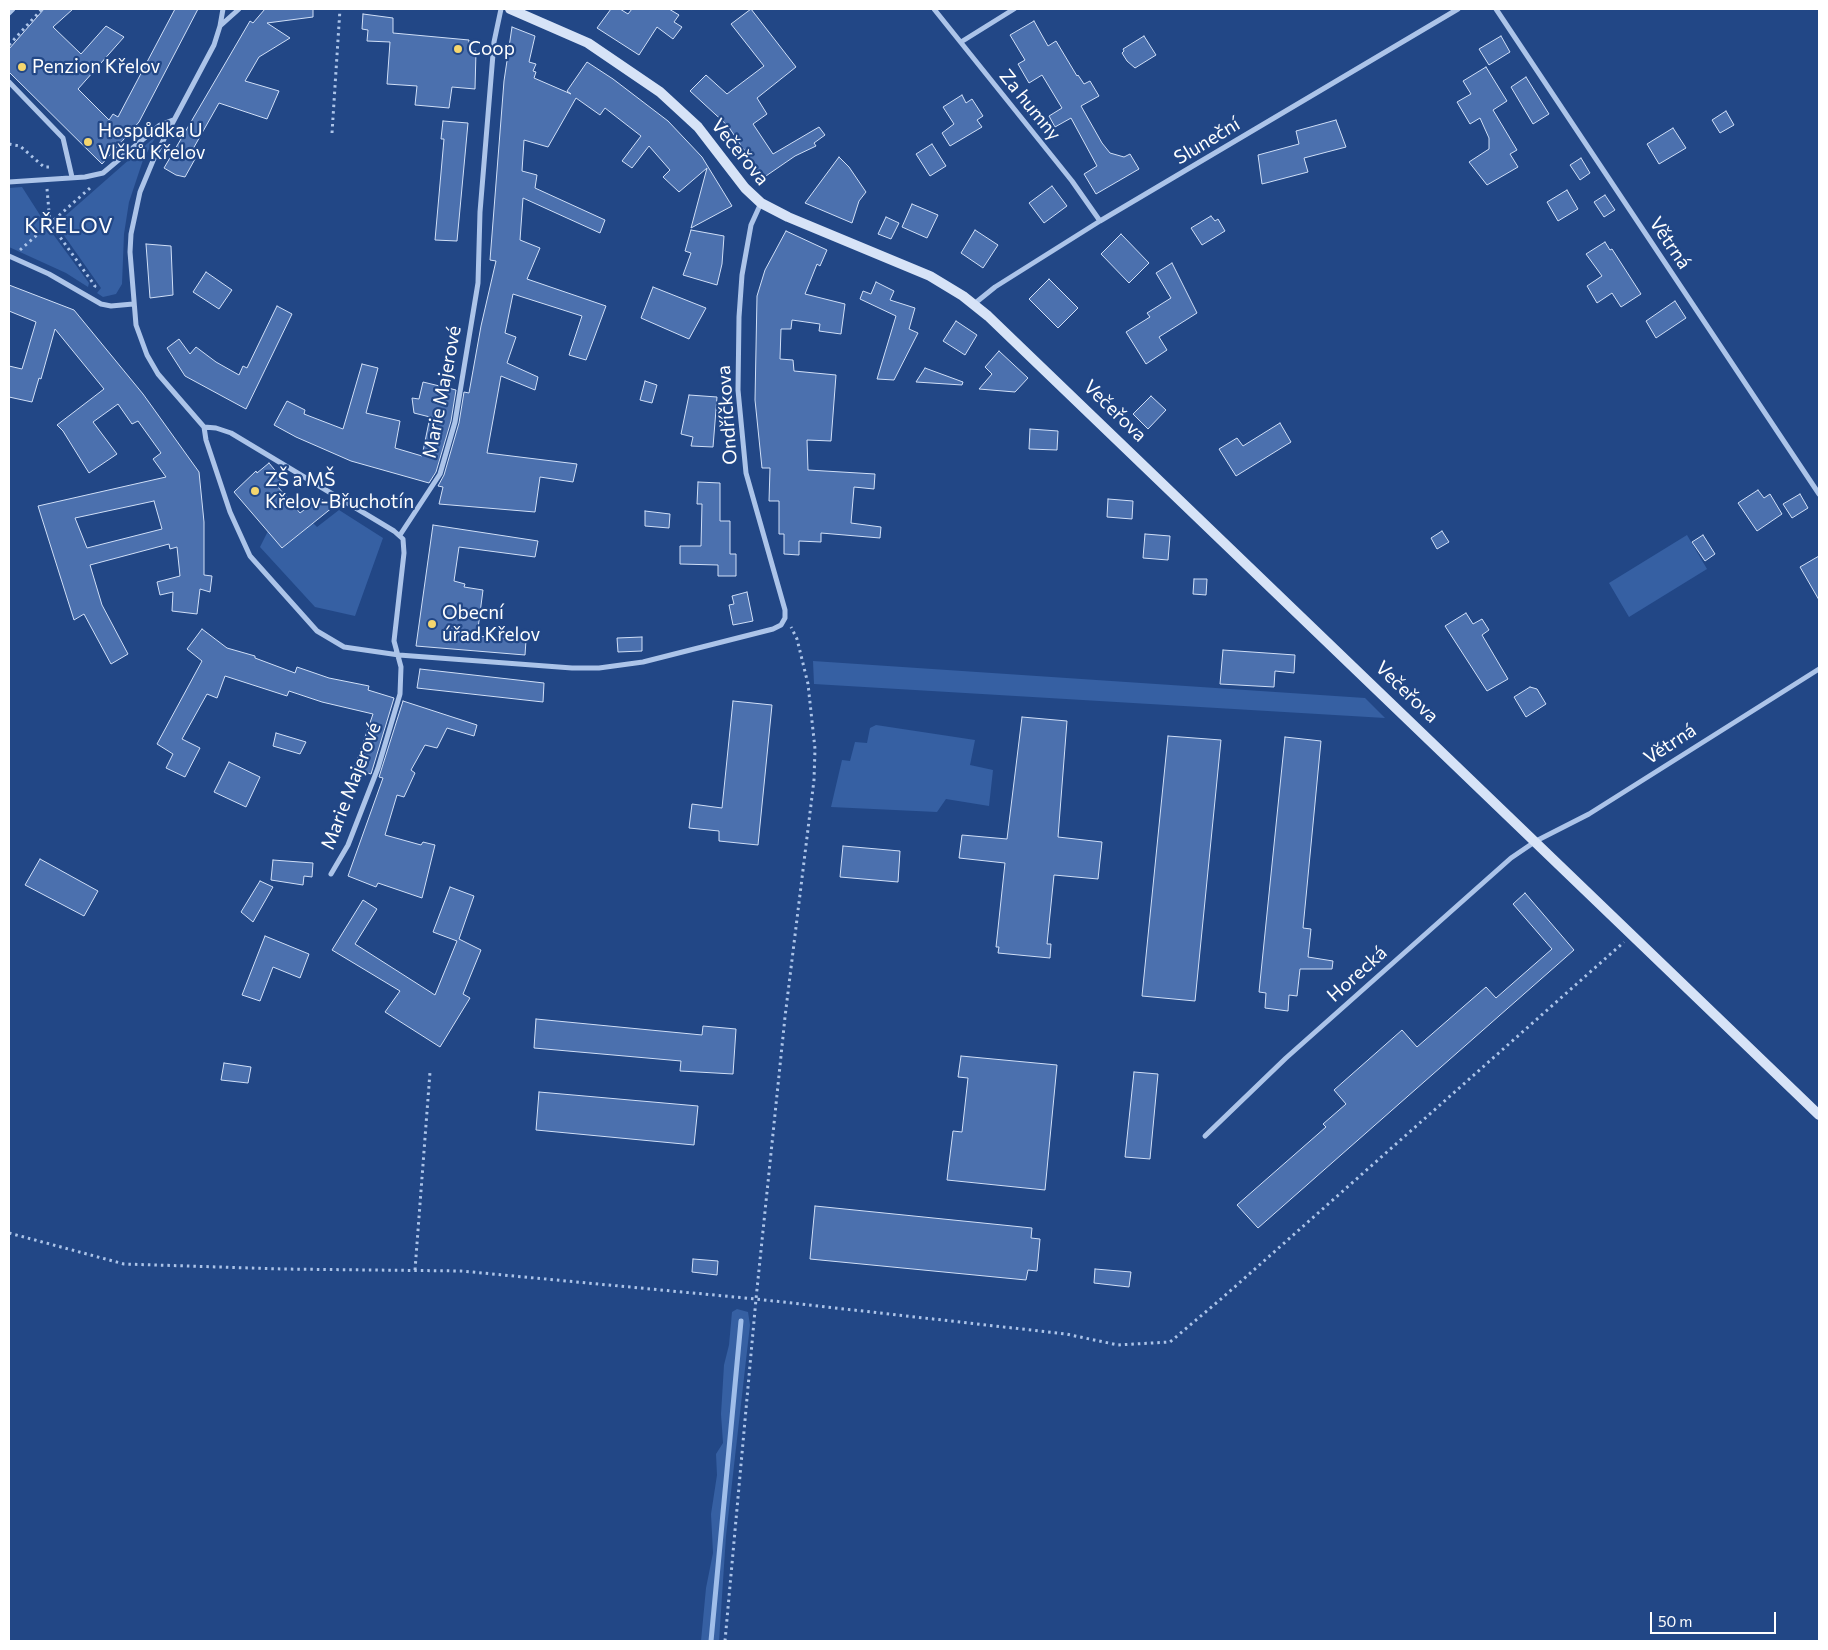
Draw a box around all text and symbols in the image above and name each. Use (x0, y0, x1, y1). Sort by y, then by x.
place label: Coop (468, 38, 515, 60)
marker: Coop (452, 43, 464, 55)
place label: Penzion Křelov (32, 56, 160, 78)
marker: Penzion Křelov (16, 61, 28, 73)
street label: Za humny (994, 65, 1066, 145)
street label: Sluneční (1170, 113, 1244, 169)
street label: Večeřova (706, 114, 774, 190)
place label: Hospůdka U Vlčků Křelov (98, 120, 205, 164)
marker: Hospůdka U Vlčků Křelov (82, 136, 94, 148)
district label: KŘELOV (24, 213, 114, 239)
street label: Větrná (1644, 213, 1696, 273)
street label: Marie Majerové (418, 324, 466, 460)
street label: Ondříčkova (712, 365, 742, 465)
street label: Večeřova (1079, 375, 1151, 447)
place label: ZŠ a MŠ Křelov-Břuchotín (265, 469, 414, 513)
marker: ZŠ a MŠ Křelov-Břuchotín (249, 485, 261, 497)
place label: Obecní úřad Křelov (442, 602, 540, 646)
marker: Obecní úřad Křelov (426, 618, 438, 630)
street label: Večeřova (1371, 656, 1443, 728)
street label: Marie Majerové (316, 719, 386, 853)
street label: Větrná (1640, 719, 1700, 769)
street label: Horecká (1322, 941, 1392, 1007)
scale bar (1653, 1602, 1779, 1634)
text: 50 m (1658, 1612, 1692, 1630)

